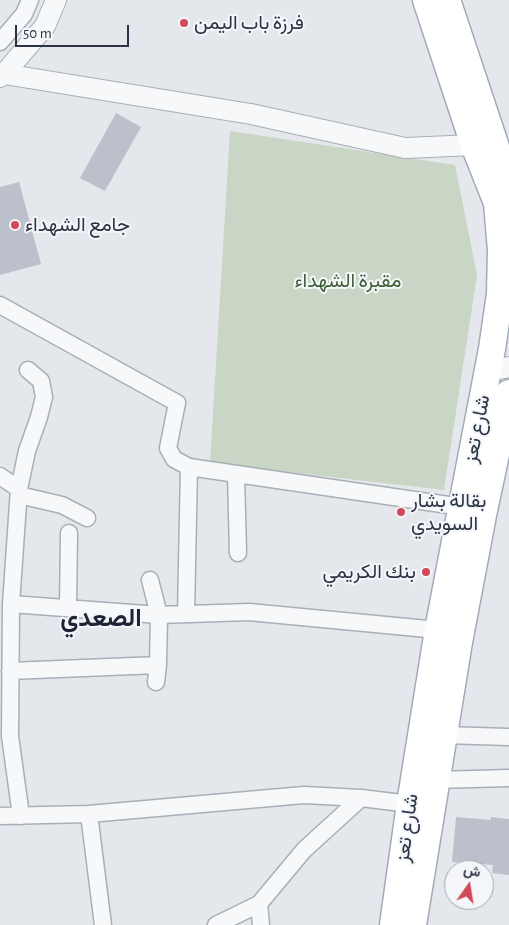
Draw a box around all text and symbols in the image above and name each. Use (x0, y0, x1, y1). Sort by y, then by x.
place label: فرزة باب اليمن (194, 11, 304, 35)
scale bar (18, 15, 131, 47)
marker: فرزة باب اليمن (178, 17, 190, 29)
text: 50 m (23, 26, 52, 41)
place label: جامع الشهداء (25, 213, 130, 237)
marker: جامع الشهداء (9, 219, 21, 231)
park label: مقبرة الشهداء (295, 269, 401, 293)
street label: شارع تعز (459, 393, 495, 465)
place label: بقالة بشار السويدي (411, 489, 486, 536)
marker: بقالة بشار السويدي (395, 506, 407, 518)
place label: بنك الكريمي (323, 560, 416, 584)
marker: بنك الكريمي (420, 566, 432, 578)
district label: الصعدي (60, 603, 142, 633)
street label: شارع تعز (390, 792, 424, 864)
north arrow (444, 860, 494, 910)
text: ش (462, 863, 482, 880)

